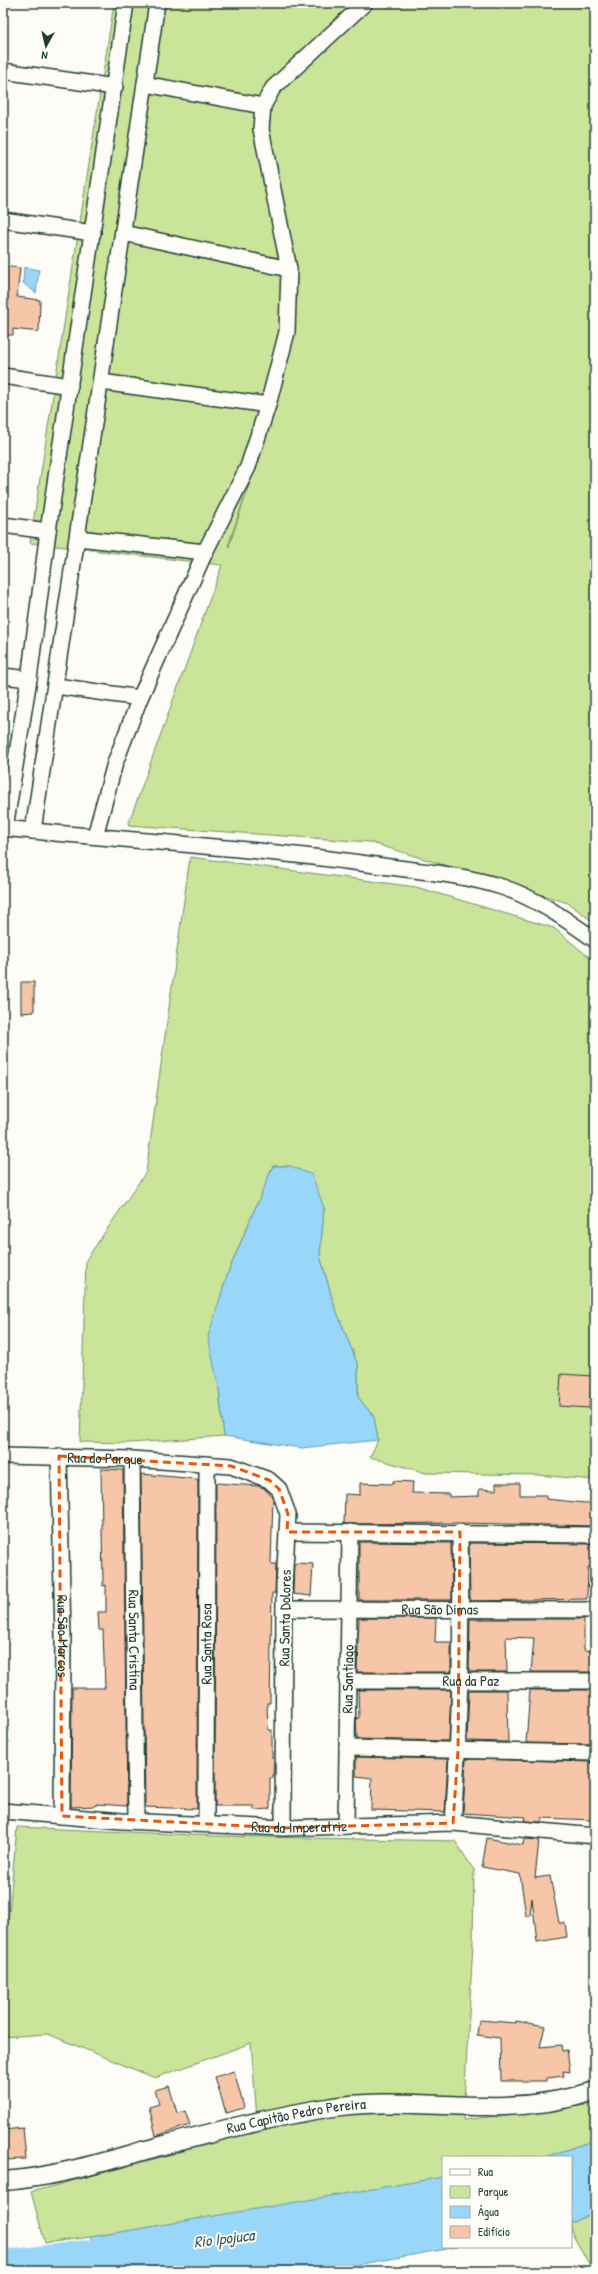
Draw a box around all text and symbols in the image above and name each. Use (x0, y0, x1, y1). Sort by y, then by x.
north arrow (26, 26, 66, 66)
text: N (41, 49, 48, 63)
street label: Rua do Parque (67, 1446, 143, 1470)
street label: Rua Santa Dolores (273, 1569, 296, 1667)
street label: Rua Santa Cristina (123, 1590, 146, 1691)
street label: Rua São Marcos (52, 1594, 74, 1678)
street label: Rua São Dimas (402, 1598, 479, 1620)
street label: Rua Santa Rosa (195, 1603, 217, 1684)
street label: Rua Santiago (337, 1644, 358, 1714)
street label: Rua da Paz (443, 1670, 500, 1691)
street label: Rua da Imperatriz (251, 1815, 348, 1838)
street label: Rua Capitão Pedro Pereira (225, 2093, 366, 2139)
legend (442, 2156, 572, 2248)
text: Rua (478, 2163, 493, 2180)
text: Parque (478, 2183, 508, 2200)
text: Água (478, 2203, 499, 2220)
water label: Rio Ipojuca (193, 2223, 257, 2253)
text: Edifício (478, 2223, 510, 2240)

